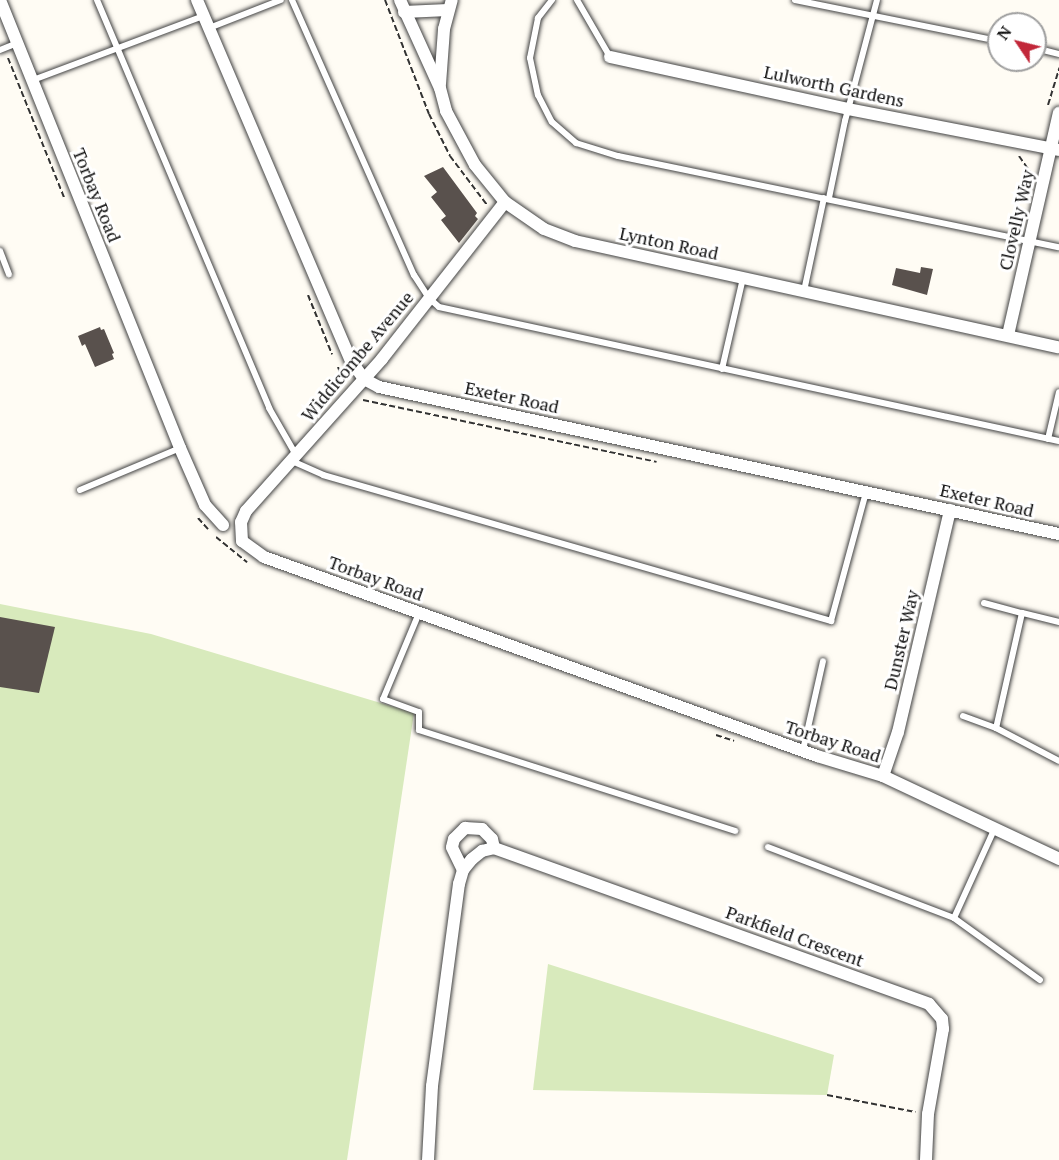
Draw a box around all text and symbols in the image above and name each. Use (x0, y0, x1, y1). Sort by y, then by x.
north arrow (987, 12, 1047, 72)
text: N (991, 22, 1016, 44)
street label: Lulworth Gardens (762, 61, 906, 111)
street label: Torbay Road (68, 145, 126, 245)
street label: Clovelly Way (994, 168, 1038, 272)
street label: Lynton Road (618, 222, 720, 264)
street label: Widdicombe Avenue (296, 286, 418, 426)
street label: Exeter Road (463, 376, 561, 418)
street label: Exeter Road (938, 479, 1036, 521)
street label: Torbay Road (326, 551, 426, 605)
street label: Dunster Way (879, 588, 923, 692)
street label: Torbay Road (782, 715, 884, 767)
street label: Parkfield Crescent (723, 901, 867, 971)

